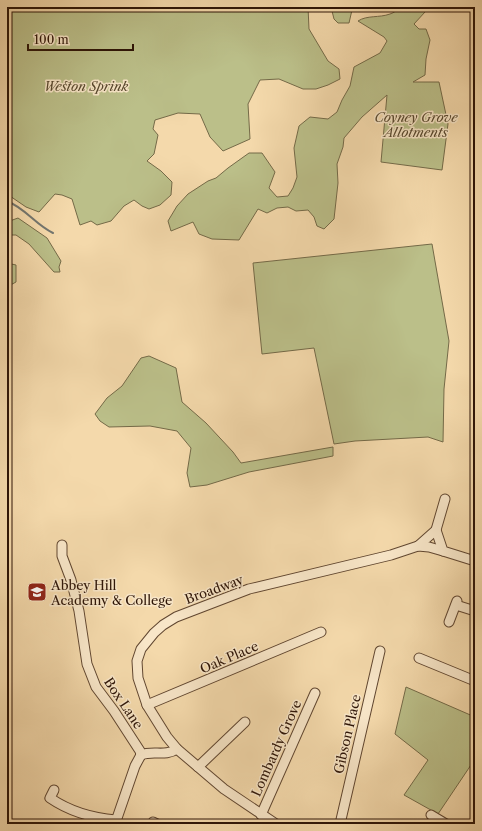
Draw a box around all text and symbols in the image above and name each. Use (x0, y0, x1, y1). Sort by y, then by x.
scale bar (28, 26, 133, 52)
text: 100 m (34, 32, 69, 47)
park label: Weston Sprink (44, 78, 129, 94)
park label: Coyney Grove Allotments (375, 109, 458, 140)
street label: Broadway (183, 571, 246, 607)
place label: Abbey Hill Academy & College (50, 577, 172, 608)
school or university icon: Abbey Hill Academy & College (26, 581, 48, 603)
street label: Oak Place (197, 638, 261, 676)
street label: Box Lane (101, 674, 147, 732)
street label: Gibson Place (330, 693, 364, 775)
street label: Lombardy Grove (248, 697, 304, 799)

